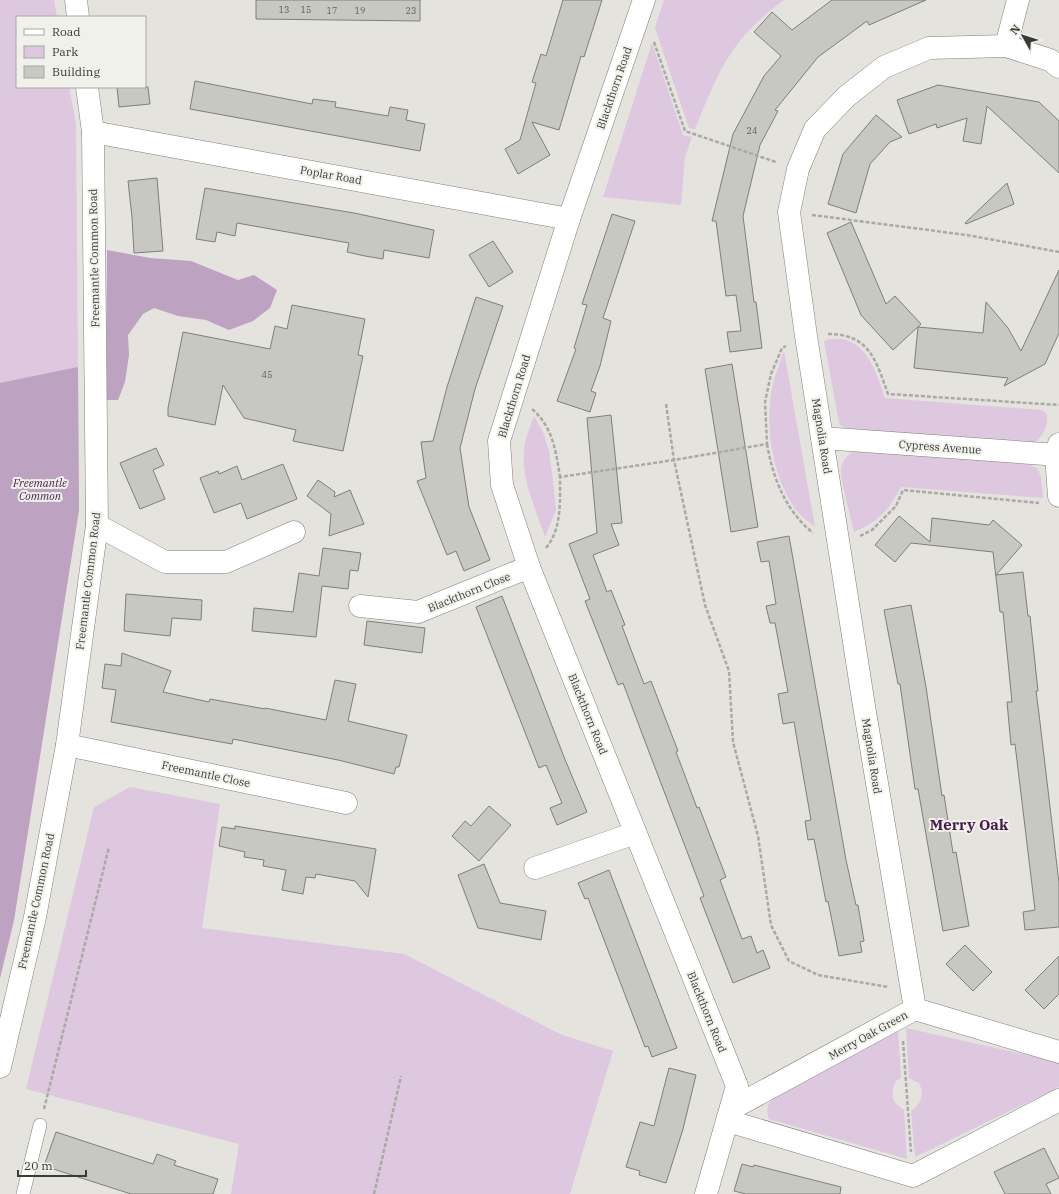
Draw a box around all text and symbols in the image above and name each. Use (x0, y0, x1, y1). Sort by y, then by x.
house number: 13 (279, 4, 289, 15)
house number: 15 (301, 4, 311, 15)
house number: 17 (327, 5, 337, 16)
house number: 19 (355, 5, 365, 16)
house number: 23 (406, 5, 416, 16)
legend (16, 16, 146, 88)
north arrow (1003, 16, 1043, 56)
text: N (1007, 22, 1024, 37)
text: Road (52, 24, 81, 39)
text: Park (52, 44, 78, 59)
street label: Blackthorn Road (593, 45, 635, 131)
text: Building (52, 64, 100, 79)
house number: 24 (747, 125, 757, 136)
street label: Poplar Road (299, 163, 363, 187)
street label: Freemantle Common Road (86, 188, 102, 327)
street label: Blackthorn Road (495, 352, 533, 439)
house number: 45 (262, 369, 272, 380)
street label: Magnolia Road (809, 397, 835, 475)
street label: Cypress Avenue (898, 437, 982, 457)
park label: Freemantle Common (12, 476, 67, 503)
street label: Freemantle Common Road (73, 511, 103, 651)
street label: Blackthorn Close (426, 569, 513, 615)
street label: Blackthorn Road (565, 671, 611, 757)
street label: Magnolia Road (859, 717, 885, 795)
street label: Freemantle Close (160, 758, 252, 790)
district label: Merry Oak (930, 815, 1009, 834)
street label: Freemantle Common Road (15, 831, 57, 970)
street label: Blackthorn Road (684, 969, 730, 1055)
street label: Merry Oak Green (826, 1007, 910, 1063)
scale bar (18, 1152, 86, 1178)
text: 20 m (24, 1158, 53, 1173)

